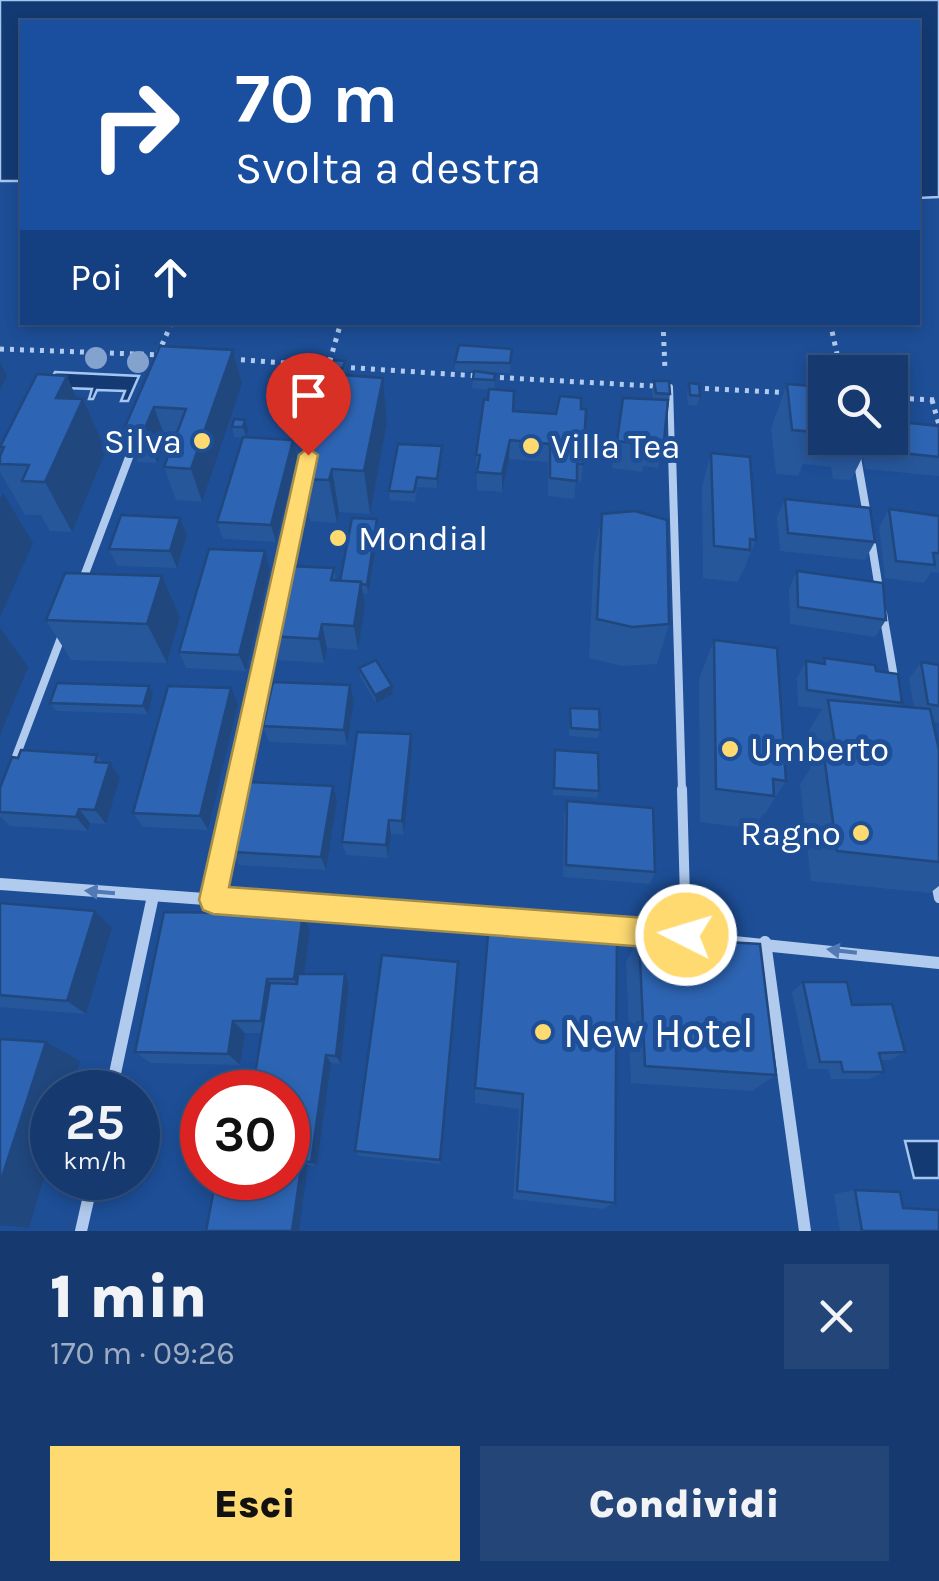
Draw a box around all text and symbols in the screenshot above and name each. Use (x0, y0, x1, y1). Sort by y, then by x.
text: 70 m (235, 58, 398, 140)
icon: right (70, 60, 200, 190)
text: Svolta a destra (235, 142, 541, 194)
icon: ahead (143, 250, 198, 305)
text: Poi (70, 255, 123, 300)
pin (266, 353, 351, 456)
map controls (808, 355, 908, 455)
button: search (808, 355, 908, 455)
icon: arrive (281, 368, 336, 423)
place label: Silva (104, 421, 182, 462)
place label: Villa Tea (551, 426, 680, 467)
marker: Silva (191, 430, 213, 452)
marker: Villa Tea (520, 435, 542, 457)
place label: Mondial (358, 518, 488, 559)
marker: Mondial (327, 527, 349, 549)
place label: Umberto (750, 729, 889, 770)
marker: Umberto (719, 738, 741, 760)
place label: Ragno (740, 813, 841, 854)
marker: Ragno (850, 822, 872, 844)
one-way arrow (83, 883, 115, 899)
position arrow (634, 883, 738, 987)
one-way arrow (826, 943, 858, 959)
place label: New Hotel (563, 1008, 754, 1058)
marker: New Hotel (532, 1021, 554, 1043)
speed limit sign: 30 (180, 1070, 310, 1200)
text: 25 (65, 1093, 125, 1152)
text: km/h (63, 1146, 127, 1175)
text: 1 min (50, 1262, 207, 1332)
button: close (784, 1264, 889, 1369)
text: 170 m · 09:26 (50, 1335, 235, 1372)
button: Esci (50, 1446, 460, 1561)
button: Condividi (480, 1446, 889, 1561)

